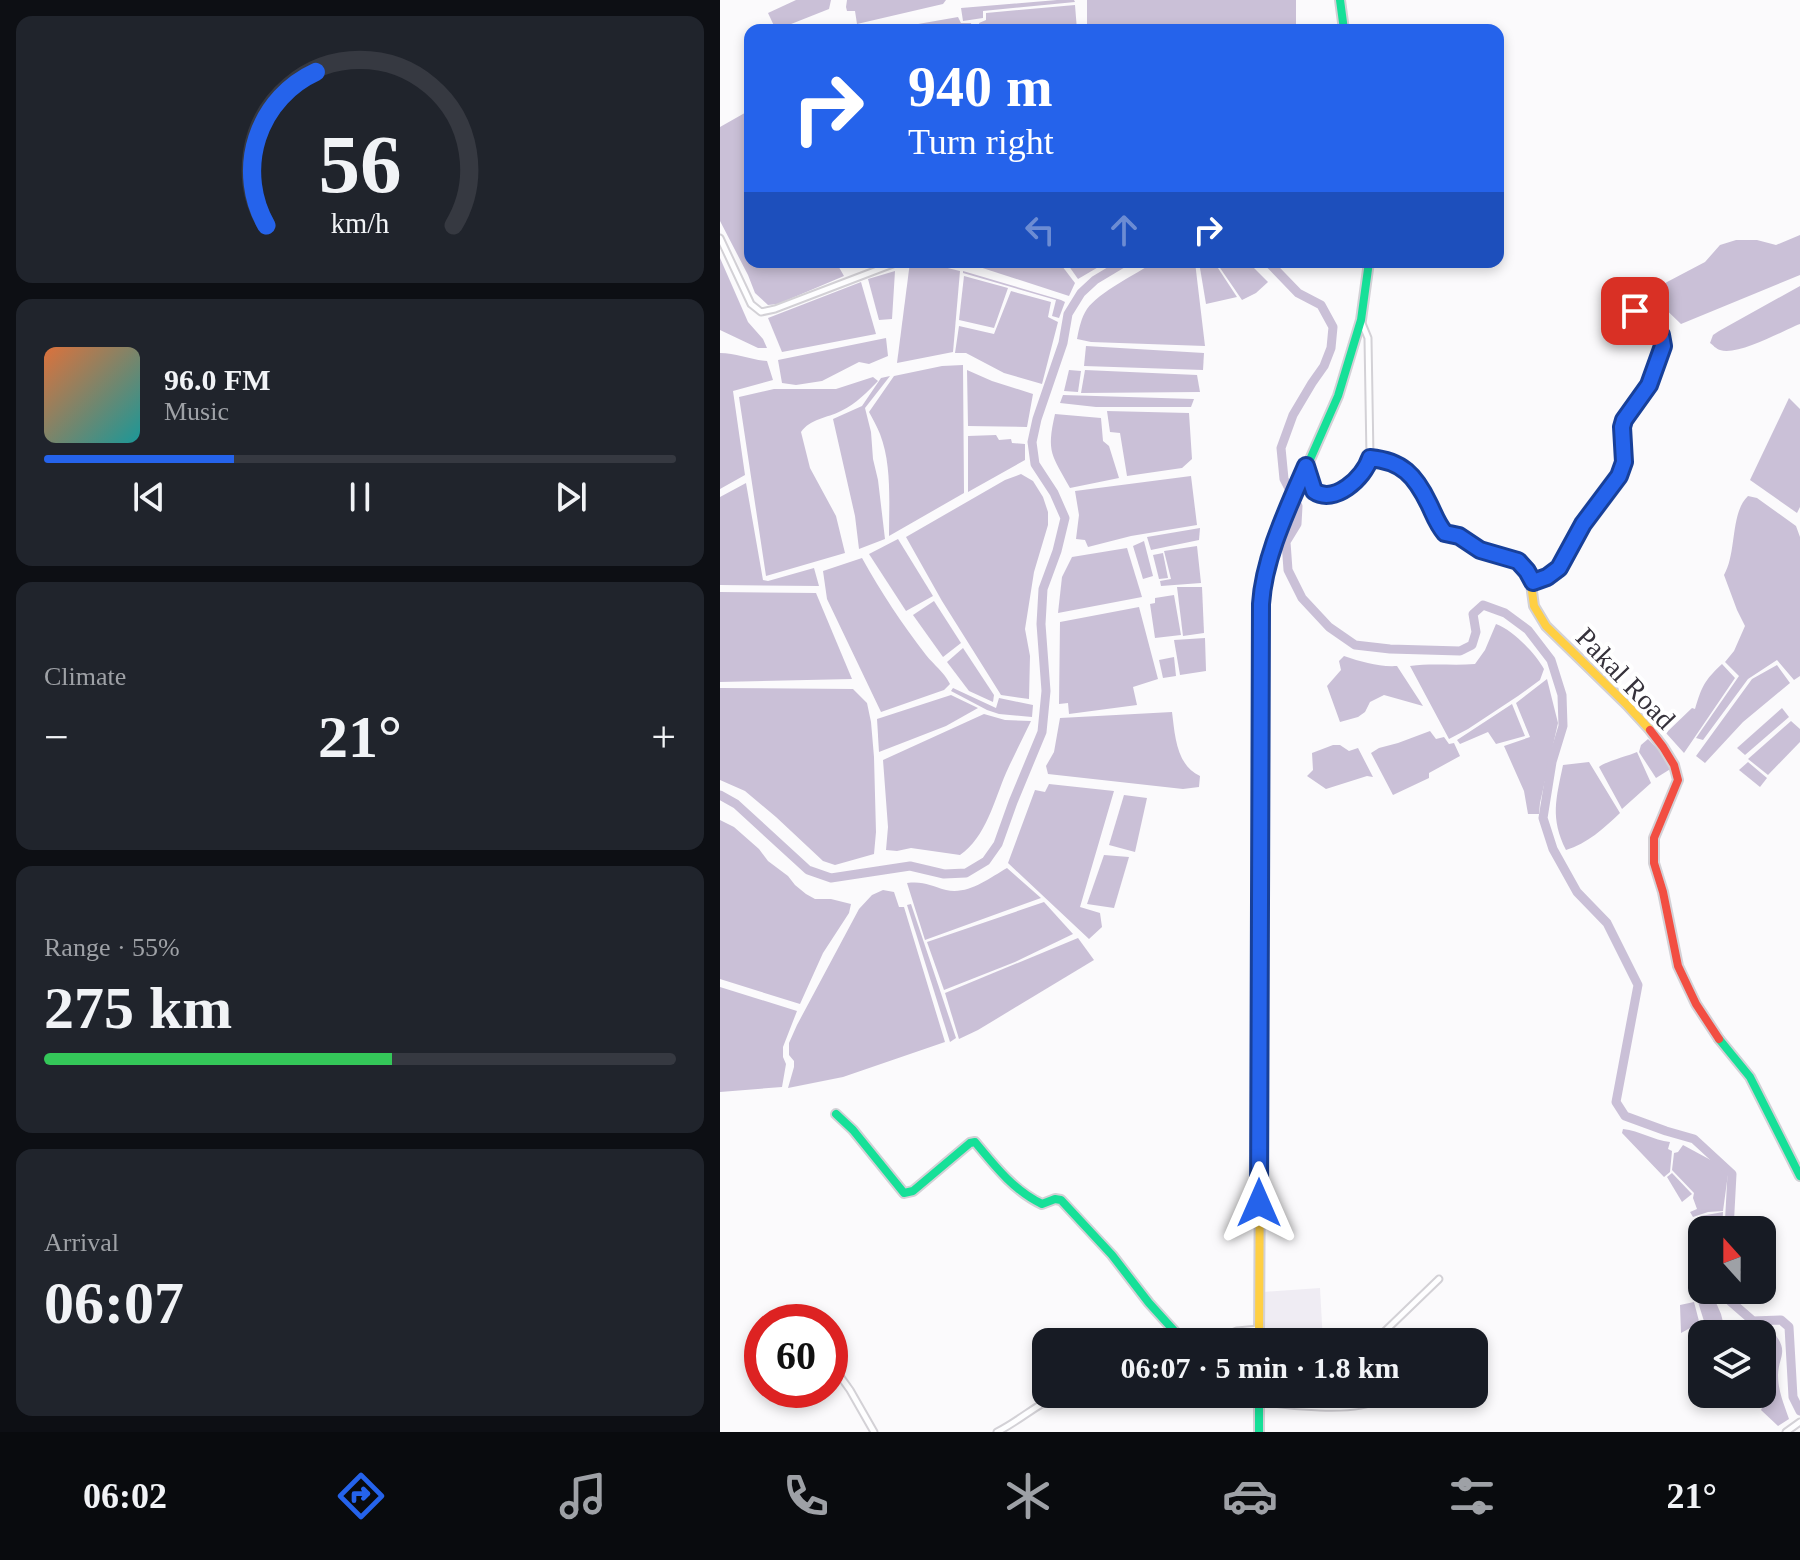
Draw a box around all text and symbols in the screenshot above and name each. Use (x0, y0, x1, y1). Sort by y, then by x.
icon: right (776, 56, 880, 160)
text: 940 m (908, 56, 1053, 118)
text: 56 (318, 117, 402, 209)
text: Turn right (908, 122, 1054, 162)
text: km/h (331, 208, 389, 239)
icon: left (1018, 208, 1062, 252)
icon: ahead (1102, 208, 1146, 252)
icon: right (1186, 208, 1230, 252)
pin (1601, 277, 1669, 345)
icon: arrive (1613, 289, 1657, 333)
text: 96.0 FM (164, 363, 271, 396)
text: Music (164, 397, 229, 426)
icon: previous (127, 475, 171, 519)
icon: pause (338, 475, 382, 519)
icon: next (549, 475, 593, 519)
street label: Pakal Road (1570, 621, 1681, 735)
text: Climate (44, 662, 126, 691)
text: 21° (318, 704, 402, 770)
text: − (44, 713, 69, 762)
text: + (651, 713, 676, 762)
text: Range · 55% (44, 933, 180, 962)
text: 275 km (44, 975, 232, 1041)
position arrow (1217, 1161, 1301, 1245)
north arrow (1688, 1216, 1776, 1304)
map controls (1688, 1216, 1776, 1408)
text: Arrival (44, 1228, 119, 1257)
text: 06:07 (44, 1270, 184, 1336)
speed limit sign: 60 (744, 1304, 848, 1408)
button: layers (1688, 1320, 1776, 1408)
text: 06:07 · 5 min · 1.8 km (1120, 1351, 1400, 1384)
icon: directions (333, 1468, 389, 1524)
icon: music (555, 1468, 611, 1524)
icon: phone (778, 1468, 834, 1524)
icon: climate (1000, 1468, 1056, 1524)
icon: car (1222, 1468, 1278, 1524)
icon: filters (1444, 1468, 1500, 1524)
text: 06:02 (83, 1476, 167, 1516)
text: 21° (1666, 1476, 1717, 1516)

